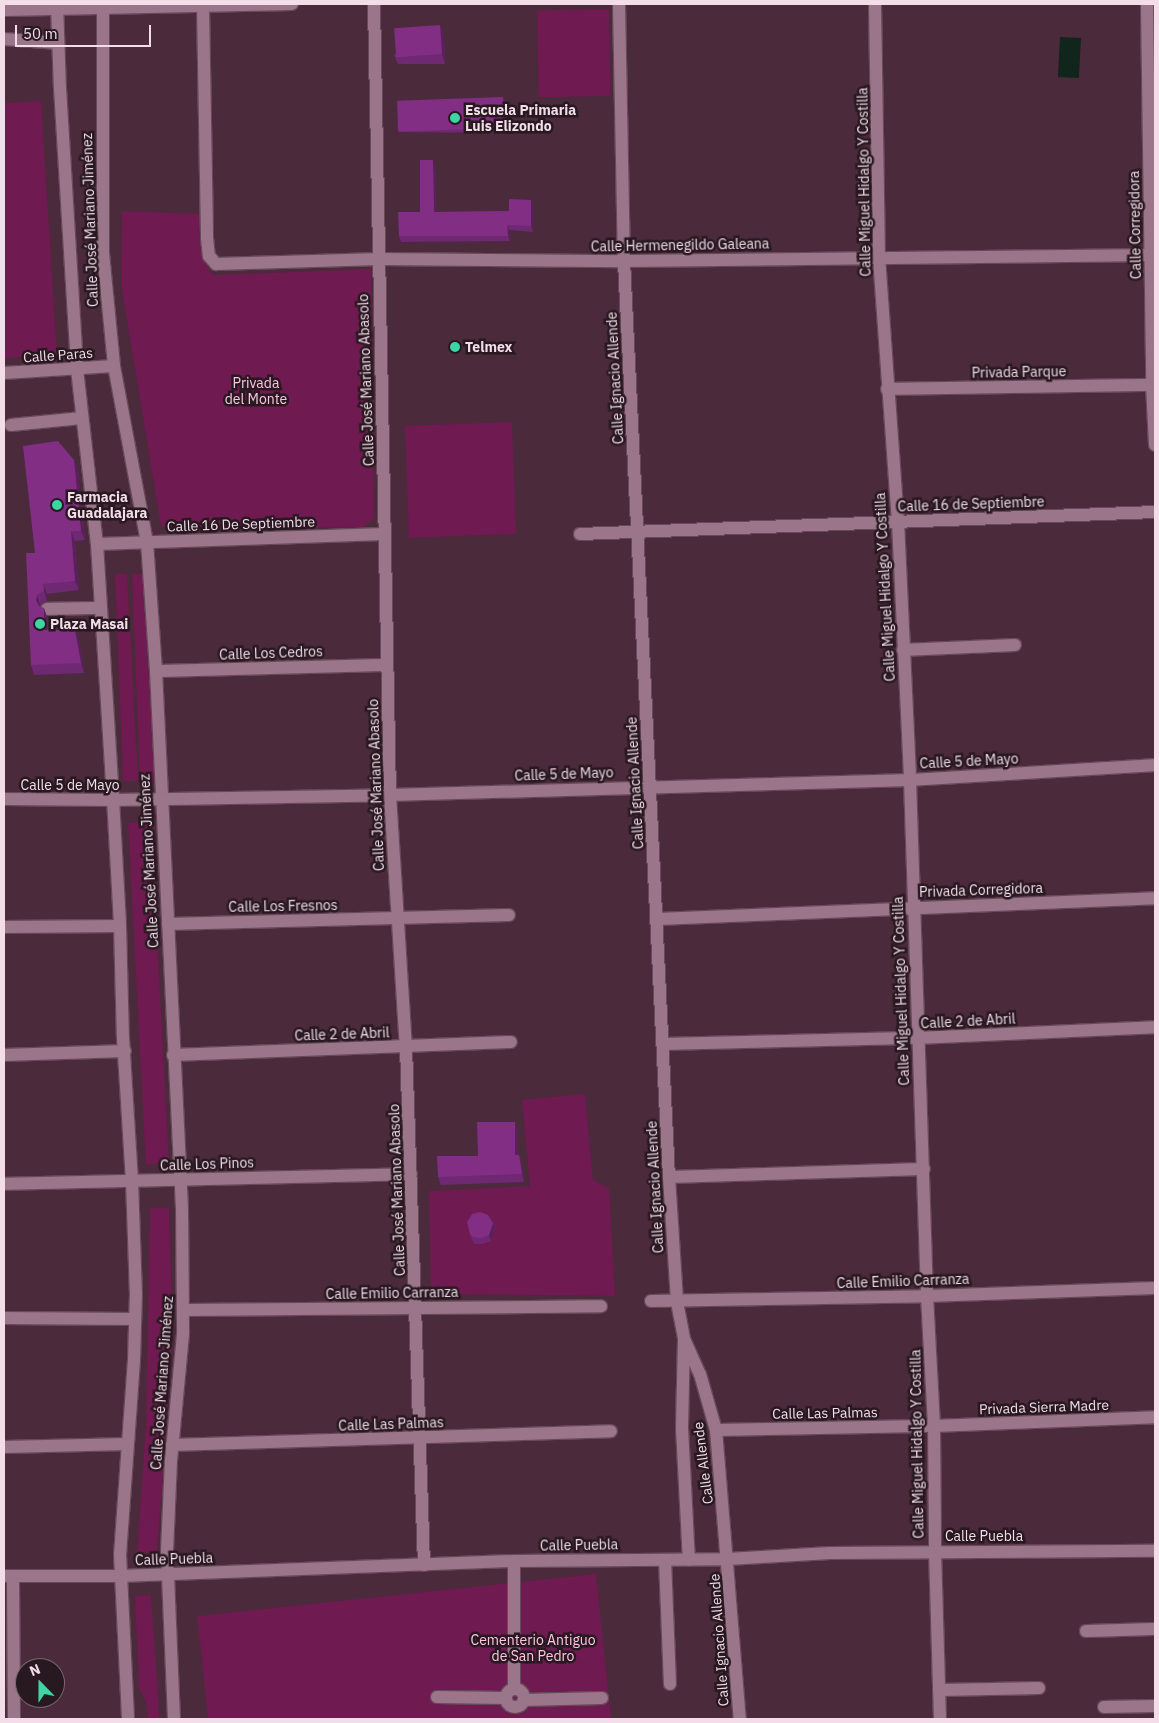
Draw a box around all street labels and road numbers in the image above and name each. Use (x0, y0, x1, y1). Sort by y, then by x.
street label: Calle Miguel Hidalgo Y Costilla (854, 87, 874, 277)
street label: Calle José Mariano Jiménez (79, 133, 101, 307)
street label: Calle Corregidora (1126, 171, 1144, 279)
street label: Calle Hermenegildo Galeana (591, 235, 769, 255)
street label: Calle José Mariano Abasolo (355, 294, 377, 466)
street label: Calle Ignacio Allende (603, 311, 627, 445)
street label: Calle Paras (23, 344, 93, 366)
street label: Privada Parque (971, 363, 1067, 381)
street label: Calle Miguel Hidalgo Y Costilla (872, 492, 898, 682)
street label: Calle 16 de Septiembre (897, 493, 1045, 515)
street label: Calle 16 De Septiembre (167, 513, 315, 535)
street label: Calle Los Cedros (219, 643, 323, 663)
street label: Calle José Mariano Abasolo (365, 699, 387, 871)
street label: Calle Ignacio Allende (623, 716, 647, 850)
street label: Calle 5 de Mayo (919, 750, 1019, 772)
street label: Calle 5 de Mayo (514, 764, 614, 784)
street label: Calle José Mariano Jiménez (136, 774, 162, 948)
street label: Calle 5 de Mayo (20, 777, 120, 793)
street label: Privada Corregidora (919, 879, 1043, 901)
street label: Calle Miguel Hidalgo Y Costilla (889, 896, 913, 1086)
street label: Calle Los Fresnos (228, 897, 338, 915)
street label: Calle 2 de Abril (920, 1010, 1016, 1032)
street label: Calle 2 de Abril (294, 1024, 390, 1044)
street label: Calle José Mariano Abasolo (386, 1104, 408, 1276)
street label: Calle Ignacio Allende (643, 1120, 667, 1254)
street label: Calle Los Pinos (160, 1154, 254, 1174)
street label: Calle Emilio Carranza (836, 1270, 970, 1292)
street label: Calle Emilio Carranza (325, 1283, 459, 1303)
street label: Calle José Mariano Jiménez (148, 1296, 176, 1470)
street label: Calle Miguel Hidalgo Y Costilla (907, 1349, 927, 1539)
street label: Privada Sierra Madre (979, 1396, 1109, 1418)
street label: Calle Las Palmas (772, 1404, 878, 1422)
street label: Calle Las Palmas (338, 1414, 444, 1434)
street label: Calle Allende (690, 1421, 716, 1505)
street label: Calle Puebla (945, 1528, 1023, 1544)
street label: Calle Puebla (540, 1536, 618, 1554)
street label: Calle Puebla (135, 1549, 213, 1569)
street label: Calle Ignacio Allende (706, 1573, 732, 1707)

